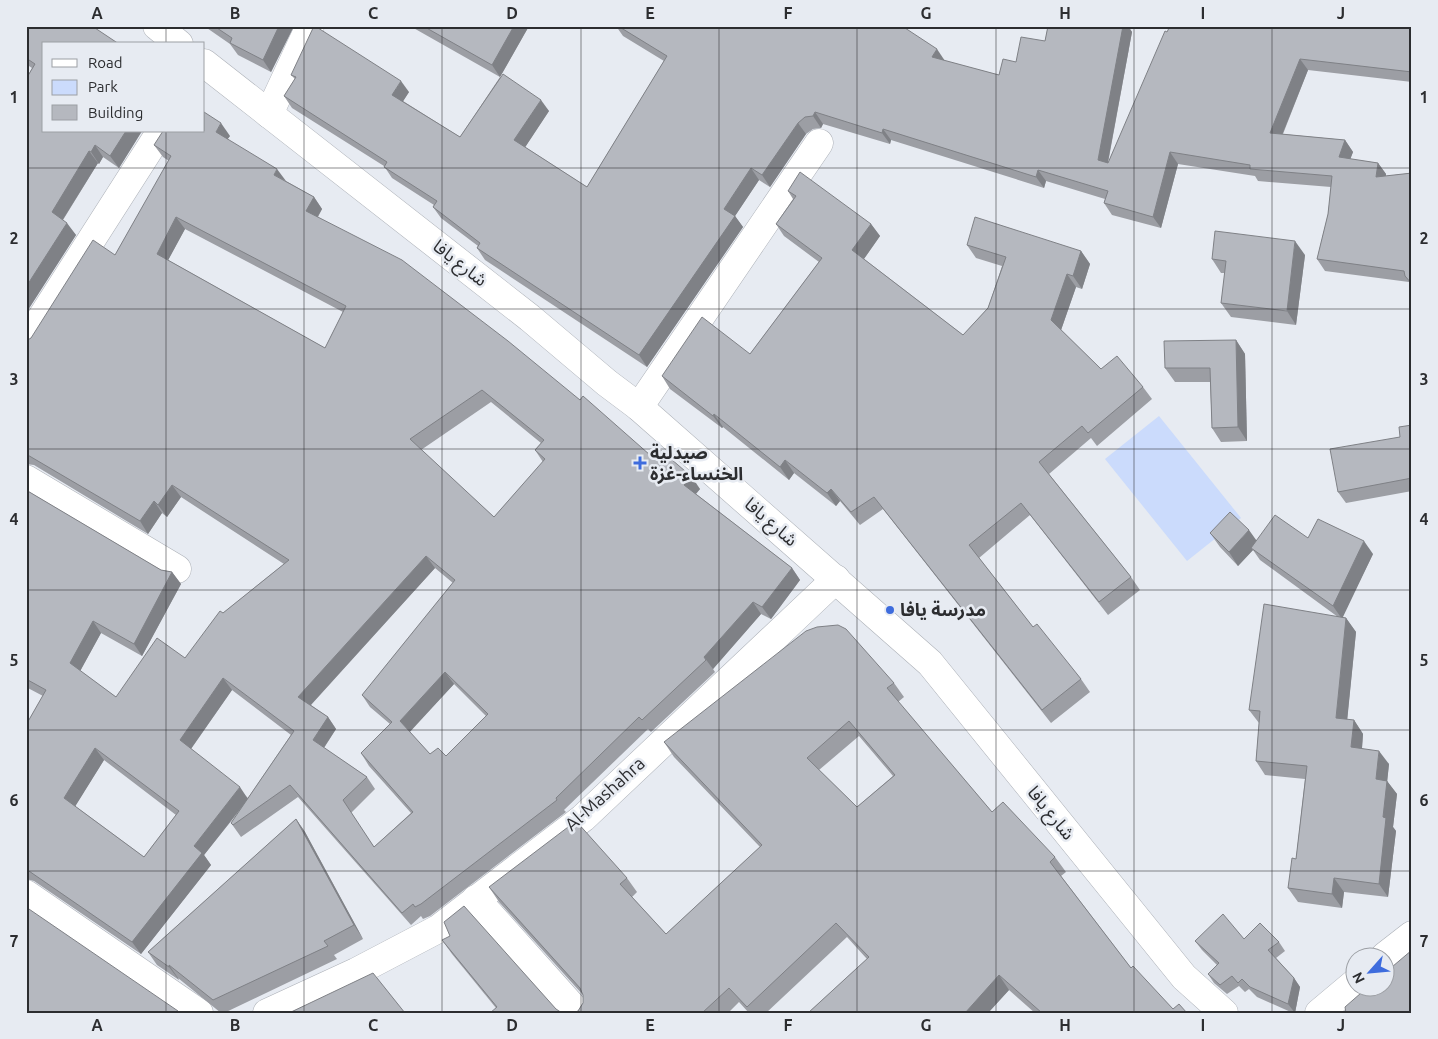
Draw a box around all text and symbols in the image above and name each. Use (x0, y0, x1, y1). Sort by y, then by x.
text: A (91, 4, 103, 22)
text: B (230, 4, 240, 22)
text: C (368, 4, 378, 22)
text: D (506, 4, 518, 22)
text: E (645, 4, 655, 22)
text: F (784, 4, 793, 22)
text: G (920, 4, 932, 22)
text: H (1059, 4, 1071, 22)
text: I (1201, 4, 1205, 22)
text: J (1337, 4, 1345, 22)
legend (42, 42, 205, 132)
text: Road (88, 54, 123, 71)
text: Park (88, 78, 118, 95)
text: 1 (9, 88, 19, 106)
text: 1 (1419, 88, 1429, 106)
text: Building (88, 104, 143, 121)
text: 2 (9, 229, 19, 247)
text: 2 (1419, 229, 1429, 247)
street label: شارع يافا (427, 235, 492, 293)
text: 3 (9, 370, 19, 388)
text: 3 (1419, 370, 1429, 388)
place label: صيدلية الخنساء-غزة (650, 442, 743, 485)
marker: صيدلية الخنساء-غزة (634, 457, 646, 469)
street label: شارع يافا (738, 493, 802, 553)
text: 4 (9, 510, 19, 528)
text: 4 (1419, 510, 1429, 528)
place label: مدرسة يافا (900, 599, 986, 621)
marker: مدرسة يافا (884, 604, 896, 616)
text: 5 (9, 651, 19, 669)
text: 5 (1419, 651, 1429, 669)
street label: Al-Mashahra (560, 752, 648, 834)
street label: شارع يافا (1020, 782, 1079, 846)
text: 6 (9, 791, 19, 809)
text: 6 (1419, 791, 1429, 809)
text: 7 (9, 932, 19, 950)
text: 7 (1419, 932, 1429, 950)
north arrow (1346, 946, 1396, 996)
text: N (1349, 970, 1368, 986)
text: A (91, 1016, 103, 1034)
text: B (230, 1016, 240, 1034)
text: C (368, 1016, 378, 1034)
text: D (506, 1016, 518, 1034)
text: E (645, 1016, 655, 1034)
text: F (784, 1016, 793, 1034)
text: G (920, 1016, 932, 1034)
text: H (1059, 1016, 1071, 1034)
text: I (1201, 1016, 1205, 1034)
text: J (1337, 1016, 1345, 1034)

